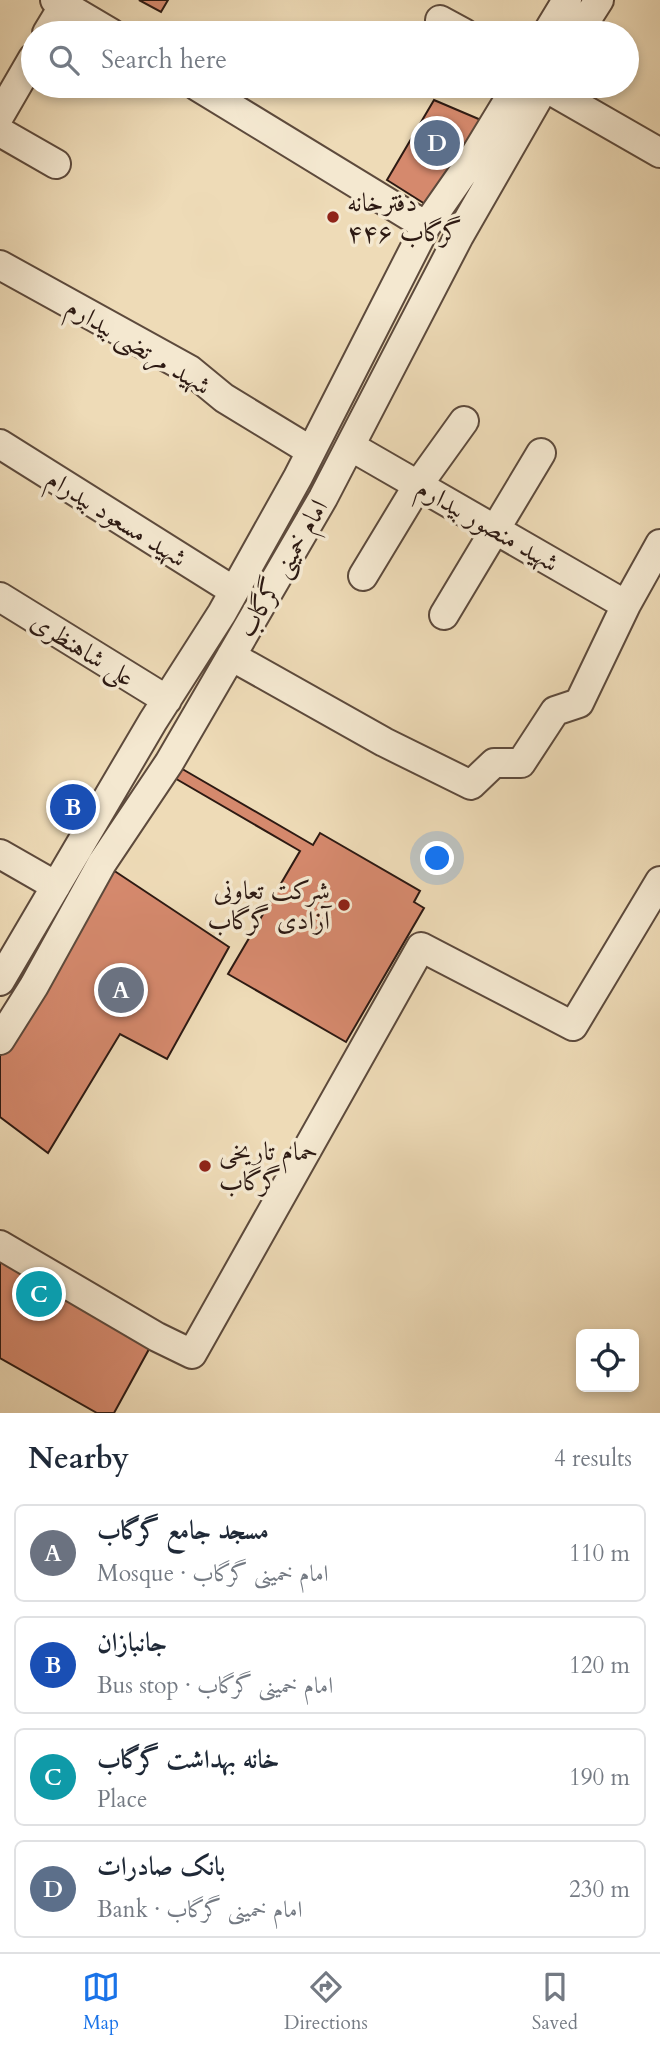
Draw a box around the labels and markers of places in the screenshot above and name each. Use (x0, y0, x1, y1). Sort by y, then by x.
pin: D (414, 117, 460, 169)
place label: دفترخانه ۴۴۶ گرگاب (347, 185, 462, 250)
marker: دفترخانه ۴۴۶ گرگاب (325, 209, 341, 225)
pin: B (50, 781, 96, 833)
place label: شرکت تعاونی آزادی گرگاب (207, 873, 332, 938)
marker: شرکت تعاونی آزادی گرگاب (336, 897, 352, 913)
pin: A (98, 964, 144, 1016)
place label: حمام تاریخی گرگاب (219, 1134, 318, 1199)
marker: حمام تاریخی گرگاب (197, 1158, 213, 1174)
pin: C (16, 1268, 62, 1320)

